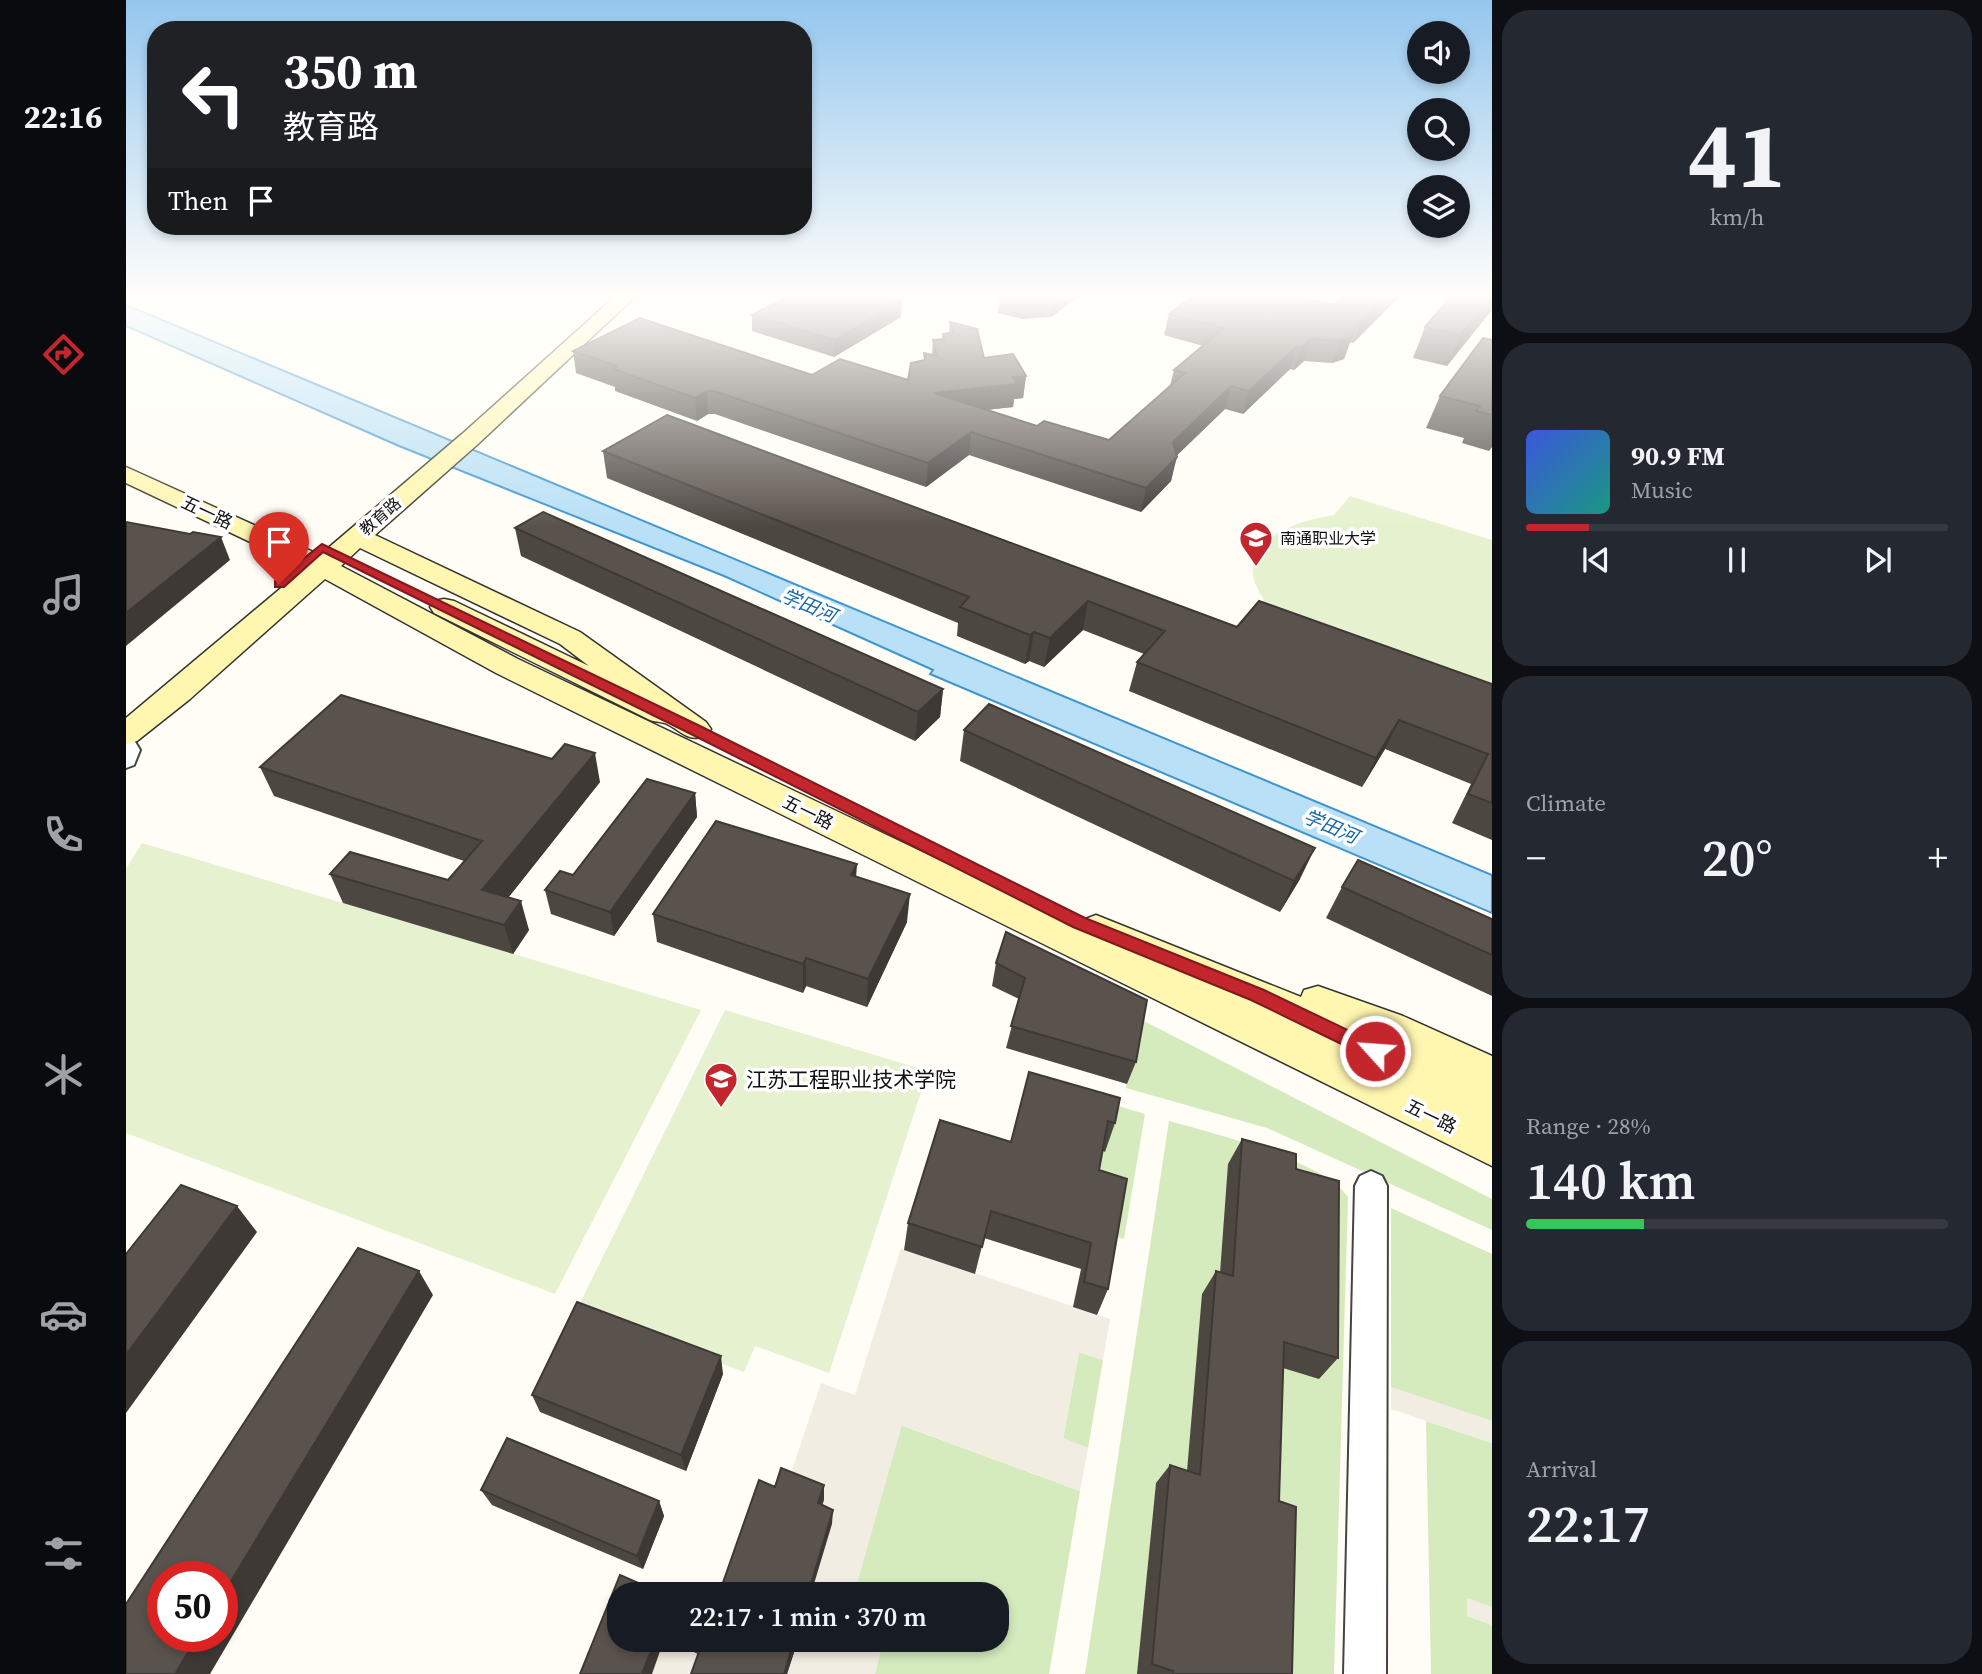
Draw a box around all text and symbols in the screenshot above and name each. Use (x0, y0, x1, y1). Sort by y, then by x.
map controls (1407, 21, 1470, 238)
button: sound (1407, 21, 1470, 84)
text: 350 m (283, 37, 418, 104)
icon: left (168, 49, 259, 140)
text: 41 (1688, 93, 1786, 217)
text: 22:16 (24, 95, 102, 139)
button: search (1407, 98, 1470, 161)
text: 教育路 (283, 105, 379, 149)
button: layers (1407, 175, 1470, 238)
icon: arrive (242, 182, 280, 220)
text: Then (168, 183, 228, 219)
text: km/h (1710, 201, 1764, 233)
icon: directions (39, 330, 88, 379)
text: 90.9 FM (1631, 438, 1725, 474)
text: Music (1631, 474, 1693, 506)
street label: 五一路 (177, 489, 237, 535)
street label: 教育路 (355, 492, 405, 540)
pin (249, 512, 309, 584)
school or university icon: 南通职业大学 (1237, 519, 1275, 568)
icon: arrive (260, 523, 298, 561)
place label: 南通职业大学 (1280, 527, 1376, 549)
icon: previous (1577, 541, 1615, 579)
icon: pause (1718, 541, 1756, 579)
icon: next (1859, 541, 1897, 579)
icon: music (39, 570, 88, 619)
water label: 学田河 (778, 582, 844, 630)
text: Climate (1526, 787, 1606, 819)
street label: 五一路 (778, 789, 838, 835)
water label: 学田河 (1300, 803, 1366, 851)
icon: phone (39, 810, 88, 859)
text: 20° (1701, 822, 1773, 893)
text: − (1526, 832, 1546, 884)
text: + (1928, 832, 1948, 884)
position arrow (1338, 1014, 1412, 1088)
icon: climate (39, 1050, 88, 1099)
school or university icon: 江苏工程职业技术学院 (702, 1060, 740, 1109)
place label: 江苏工程职业技术学院 (746, 1065, 956, 1094)
street label: 五一路 (1401, 1093, 1461, 1139)
text: Range · 28% (1526, 1110, 1651, 1142)
text: 140 km (1526, 1145, 1695, 1216)
icon: car (39, 1290, 88, 1339)
text: Arrival (1526, 1453, 1597, 1485)
text: 22:17 (1526, 1488, 1650, 1559)
icon: filters (39, 1529, 88, 1578)
speed limit sign: 50 (147, 1561, 238, 1652)
text: 22:17 · 1 min · 370 m (689, 1599, 927, 1635)

